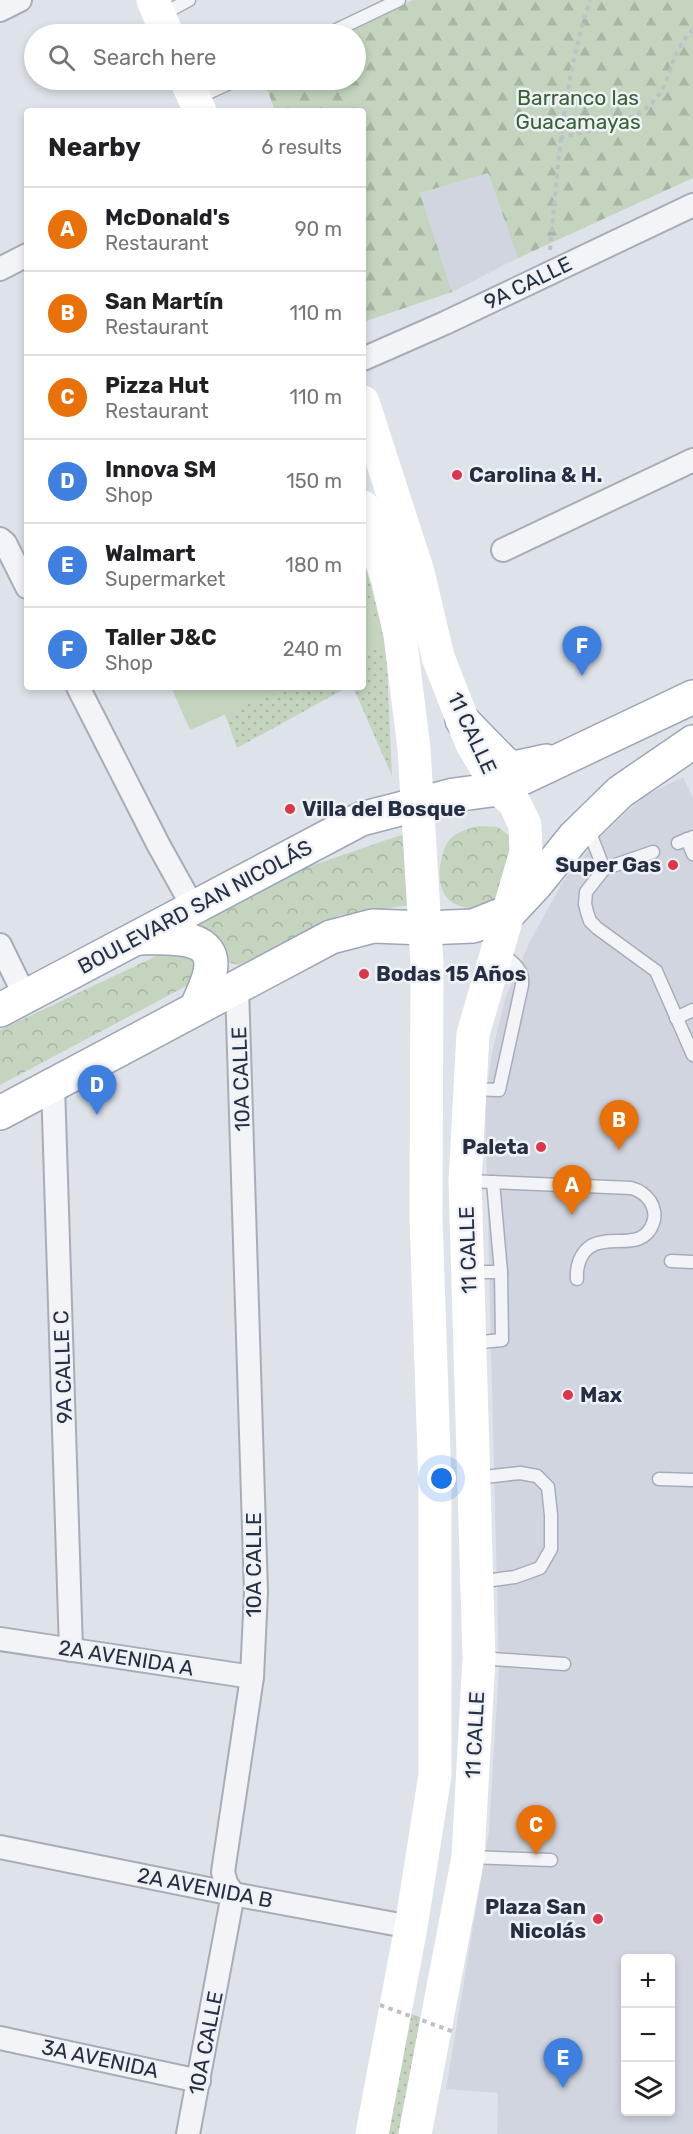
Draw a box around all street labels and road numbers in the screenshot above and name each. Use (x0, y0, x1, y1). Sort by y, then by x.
street label: 9A CALLE (480, 251, 576, 315)
street label: 11 CALLE (443, 688, 502, 778)
street label: BOULEVARD SAN NICOLÁS (73, 834, 316, 979)
street label: 10A CALLE (226, 1026, 255, 1132)
street label: 11 CALLE (453, 1206, 482, 1294)
street label: 9A CALLE C (48, 1310, 77, 1424)
street label: 10A CALLE (241, 1512, 266, 1618)
street label: 2A AVENIDA A (57, 1634, 196, 1681)
street label: 11 CALLE (460, 1691, 489, 1779)
street label: 2A AVENIDA B (135, 1862, 275, 1913)
street label: 10A CALLE (183, 1989, 228, 2097)
street label: 3A AVENIDA (39, 2034, 161, 2083)

